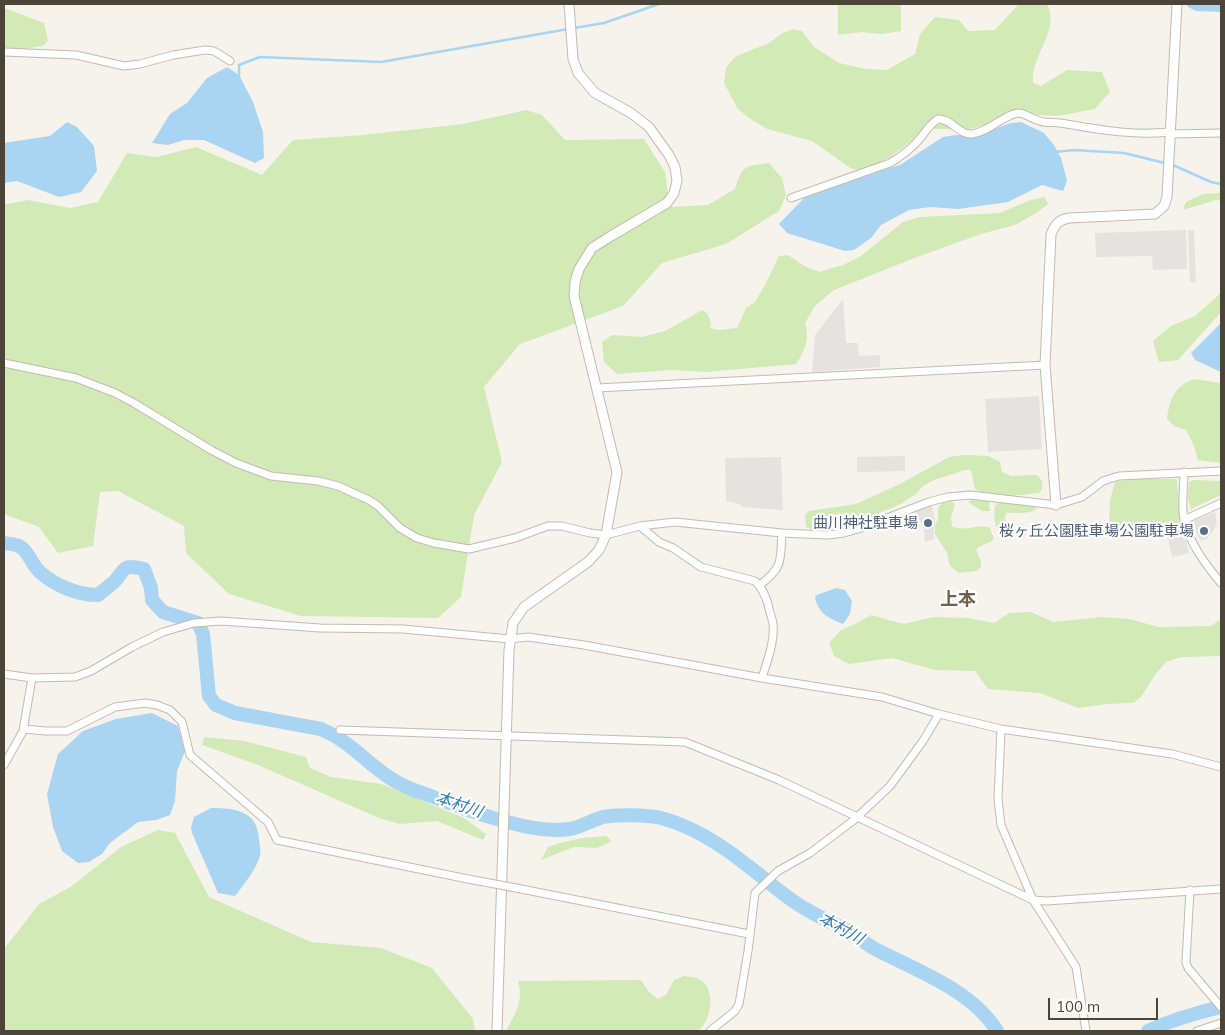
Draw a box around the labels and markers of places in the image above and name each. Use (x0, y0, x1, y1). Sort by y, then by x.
place label: 曲川神社駐車場 (813, 514, 918, 532)
marker: 曲川神社駐車場 (922, 517, 934, 529)
place label: 桜ヶ丘公園駐車場公園駐車場 (999, 522, 1194, 540)
marker: 桜ヶ丘公園駐車場公園駐車場 (1198, 525, 1210, 537)

